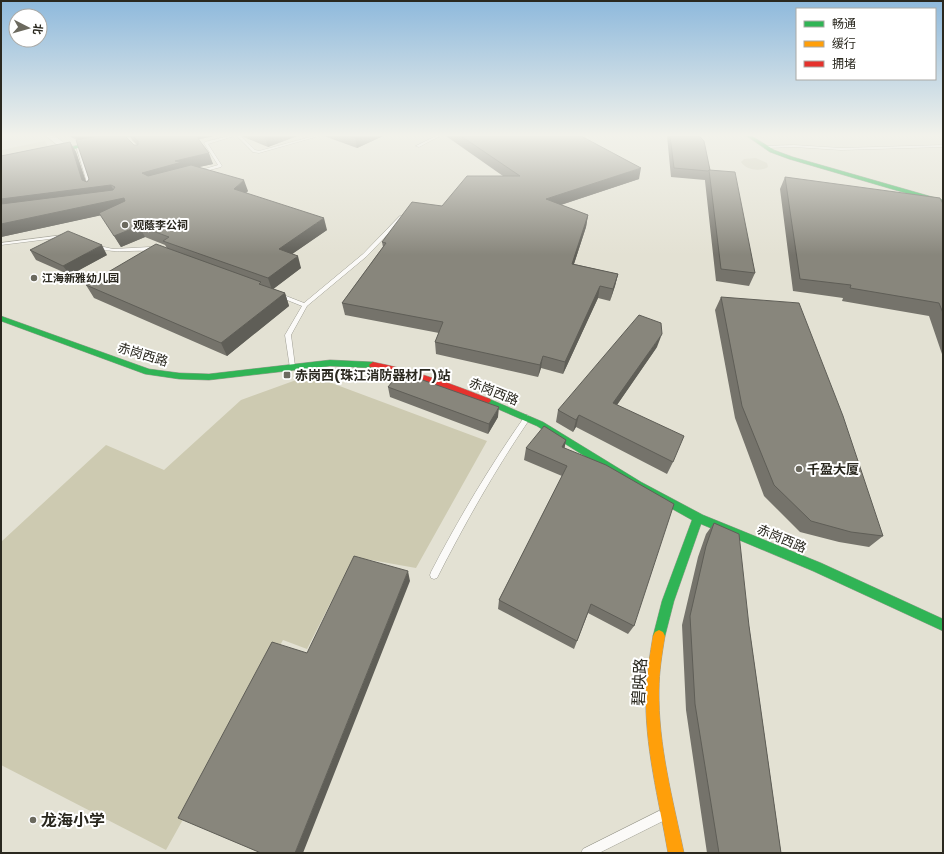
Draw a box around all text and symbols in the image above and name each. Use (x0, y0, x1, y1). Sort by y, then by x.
north arrow (8, 8, 48, 48)
legend (796, 8, 936, 80)
text: 畅通 (832, 15, 856, 32)
text: 北 (29, 23, 46, 35)
text: 缓行 (832, 35, 856, 52)
text: 拥堵 (832, 55, 856, 72)
place label: 观蔭李公祠 (133, 217, 188, 233)
marker: 观蔭李公祠 (120, 220, 130, 230)
place label: 江海新雅幼儿园 (42, 270, 119, 286)
marker: 江海新雅幼儿园 (29, 273, 39, 283)
street label: 赤岗西路 (115, 338, 171, 371)
place label: 赤岗西(珠江消防器材厂)站 (295, 366, 450, 385)
marker: 赤岗西(珠江消防器材厂)站 (282, 370, 292, 380)
street label: 赤岗西路 (466, 373, 521, 410)
place label: 千盈大厦 (807, 460, 859, 479)
marker: 千盈大厦 (794, 464, 804, 474)
street label: 赤岗西路 (754, 520, 809, 557)
street label: 碧映路 (627, 657, 652, 707)
place label: 龙海小学 (41, 809, 105, 832)
marker: 龙海小学 (28, 815, 38, 825)

